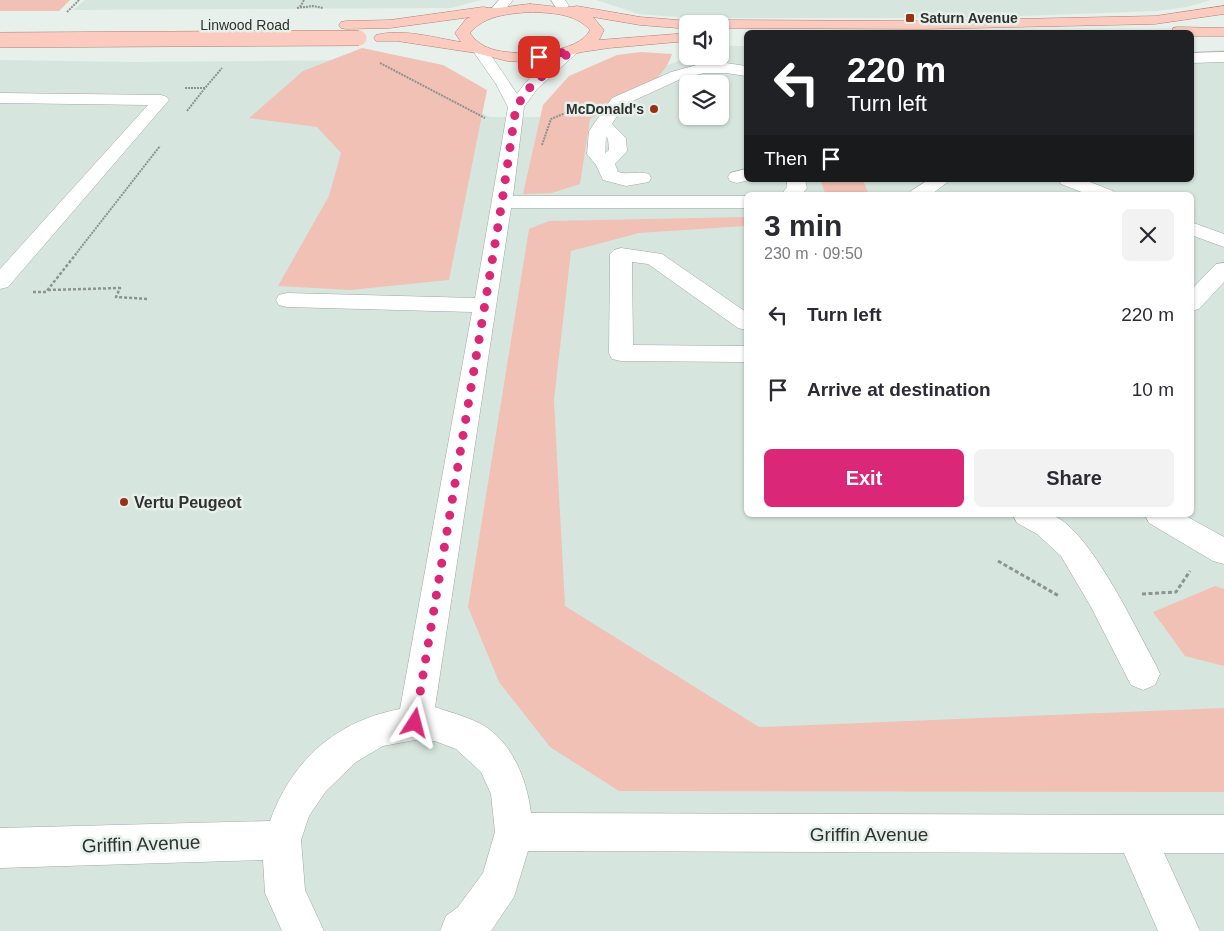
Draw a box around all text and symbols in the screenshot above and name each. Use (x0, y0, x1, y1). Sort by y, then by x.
place label: Saturn Avenue (920, 10, 1018, 26)
marker: Saturn Avenue (904, 12, 916, 24)
map controls (679, 15, 729, 125)
button: sound (679, 15, 729, 65)
street label: Linwood Road (200, 17, 290, 33)
pin (518, 36, 560, 78)
icon: arrive (525, 43, 553, 71)
icon: left (764, 50, 829, 115)
text: 220 m (847, 50, 946, 89)
button: layers (679, 75, 729, 125)
text: Turn left (847, 91, 927, 116)
place label: McDonald's (566, 101, 644, 117)
marker: McDonald's (648, 103, 660, 115)
icon: arrive (817, 145, 845, 173)
text: Then (764, 148, 807, 169)
text: 3 min (764, 209, 842, 242)
button: close (1122, 209, 1174, 261)
text: 230 m · 09:50 (764, 245, 863, 262)
icon: left (764, 301, 792, 329)
text: Turn left (807, 304, 882, 325)
text: 220 m (1121, 304, 1174, 325)
icon: arrive (764, 376, 792, 404)
text: Arrive at destination (807, 379, 991, 400)
text: 10 m (1132, 379, 1174, 400)
button: Exit (764, 449, 964, 507)
button: Share (974, 449, 1174, 507)
place label: Vertu Peugeot (134, 494, 242, 511)
marker: Vertu Peugeot (118, 496, 130, 508)
position arrow (388, 696, 440, 748)
street label: Griffin Avenue (810, 824, 928, 845)
street label: Griffin Avenue (81, 831, 201, 857)

